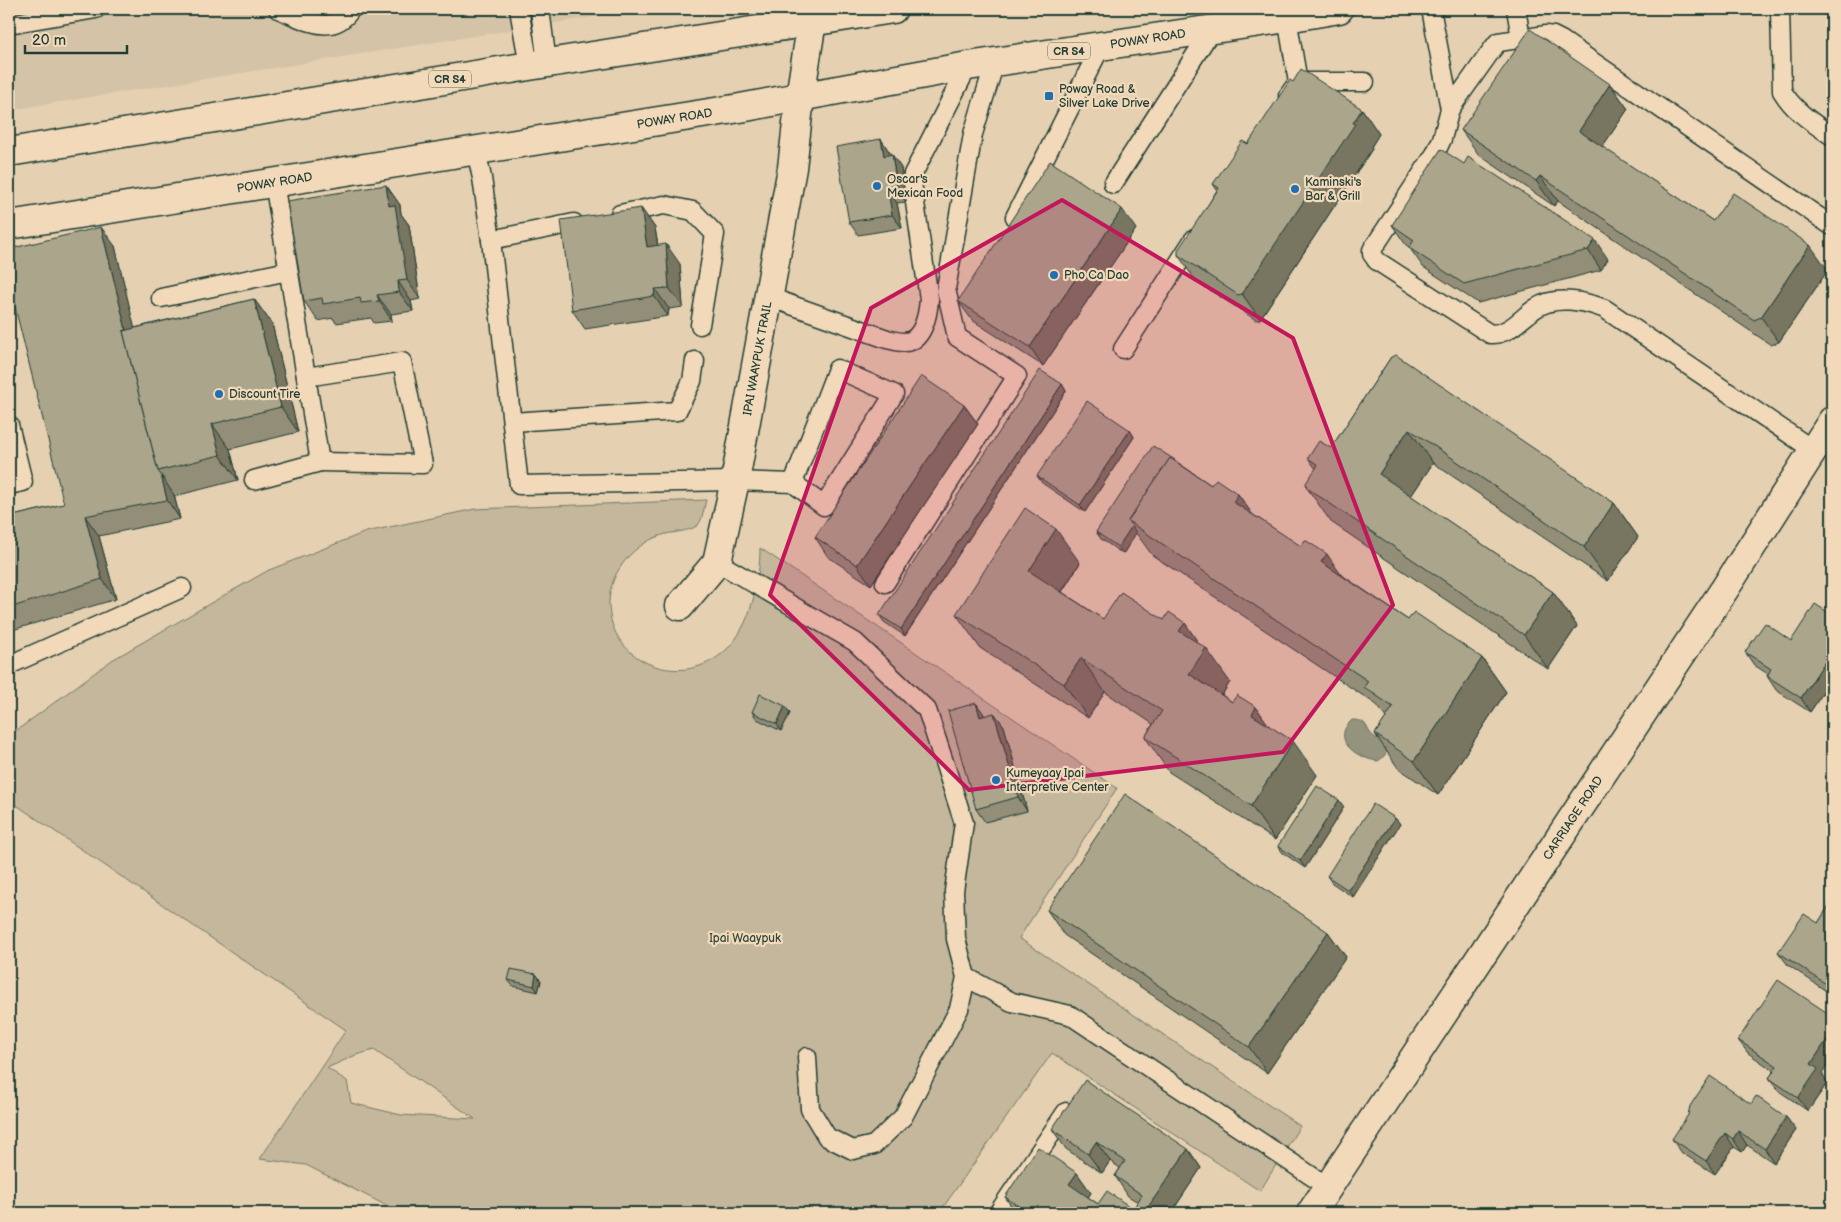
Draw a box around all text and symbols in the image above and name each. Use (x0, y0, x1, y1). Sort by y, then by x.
scale bar (25, 22, 128, 54)
street label: POWAY ROAD (1109, 26, 1187, 52)
text: 20 m (32, 31, 66, 50)
road number: CR S4 (1048, 42, 1090, 59)
road number: CR S4 (429, 70, 471, 88)
place label: Poway Road & Silver Lake Drive (1059, 82, 1150, 111)
marker: Poway Road & Silver Lake Drive (1043, 90, 1055, 102)
street label: POWAY ROAD (636, 105, 714, 132)
street label: POWAY ROAD (236, 169, 314, 196)
place label: Oscar's Mexican Food (887, 172, 963, 201)
place label: Kaminski's Bar & Grill (1305, 175, 1361, 204)
marker: Oscar's Mexican Food (871, 180, 883, 192)
marker: Kaminski's Bar & Grill (1289, 183, 1301, 195)
place label: Pho Ca Dao (1064, 268, 1129, 283)
marker: Pho Ca Dao (1048, 269, 1060, 281)
street label: IPAI WAAYPUK TRAIL (740, 300, 775, 417)
place label: Discount Tire (229, 387, 300, 402)
marker: Discount Tire (213, 388, 225, 400)
place label: Kumeyaay Ipai Interpretive Center (1006, 766, 1109, 795)
street label: CARRIAGE ROAD (1540, 773, 1606, 863)
marker: Kumeyaay Ipai Interpretive Center (990, 774, 1002, 786)
park label: Ipai Waaypuk (709, 931, 781, 946)

